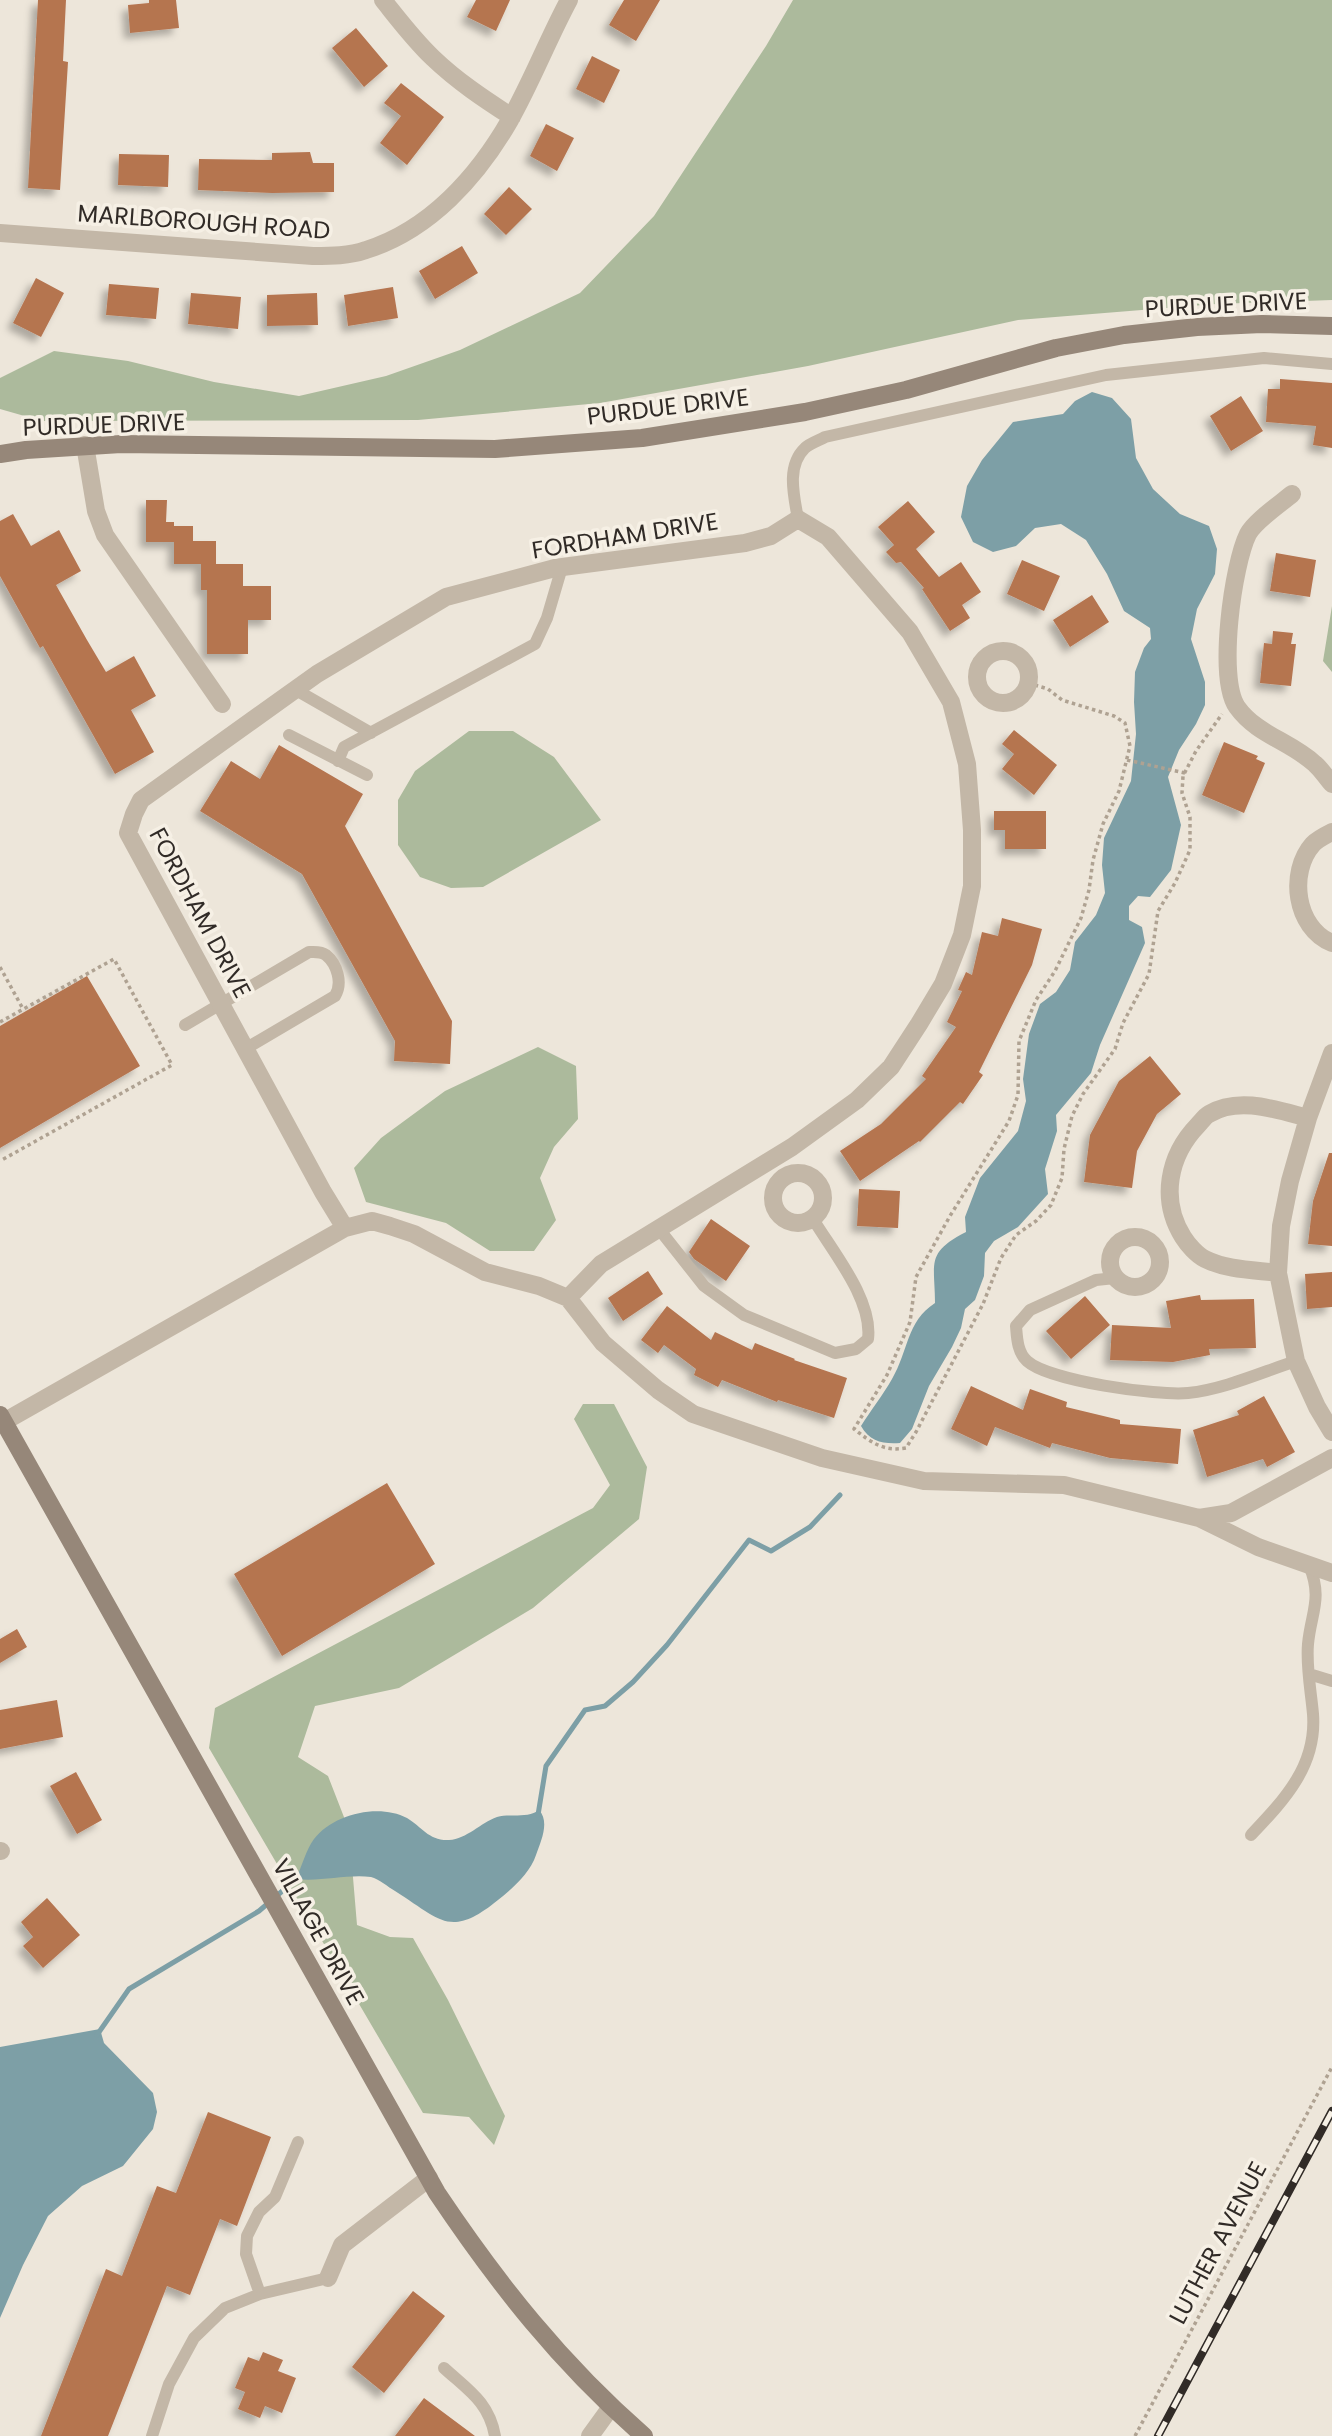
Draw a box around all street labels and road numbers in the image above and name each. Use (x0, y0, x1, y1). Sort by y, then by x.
street label: MARLBOROUGH ROAD (77, 196, 332, 247)
street label: PURDUE DRIVE (1144, 284, 1308, 325)
street label: PURDUE DRIVE (585, 380, 751, 433)
street label: PURDUE DRIVE (22, 405, 186, 444)
street label: FORDHAM DRIVE (529, 504, 721, 567)
street label: FORDHAM DRIVE (142, 822, 259, 1004)
street label: VILLAGE DRIVE (265, 1853, 372, 2011)
street label: LUTHER AVENUE (1161, 2156, 1274, 2330)

